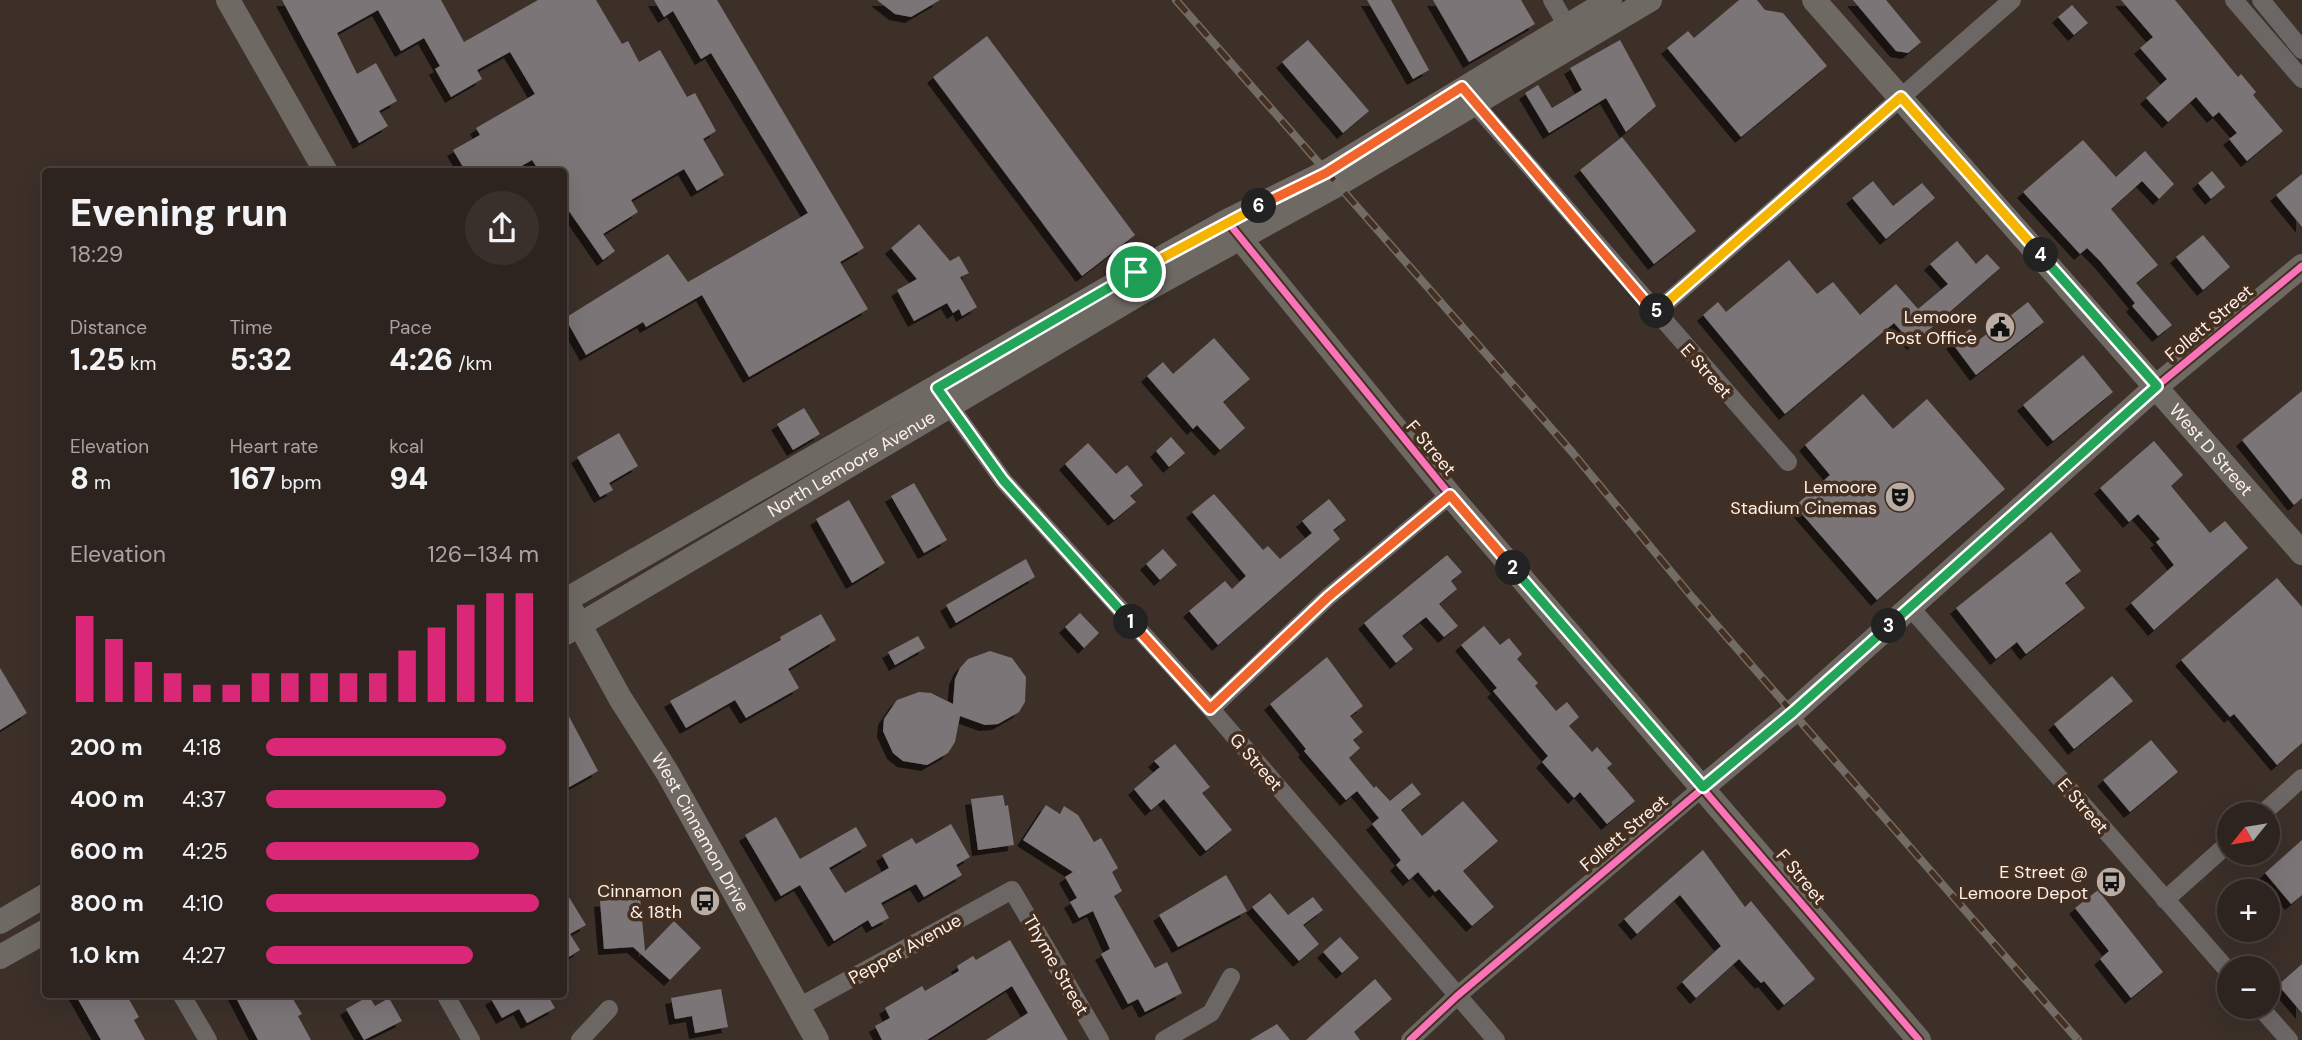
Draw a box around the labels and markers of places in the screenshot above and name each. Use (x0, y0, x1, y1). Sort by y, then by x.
pin: 6 (1242, 188, 1276, 224)
pin: 4 (2024, 238, 2058, 272)
pin (1106, 242, 1166, 302)
pin: 5 (1640, 294, 1674, 328)
place label: Lemoore Post Office (1885, 305, 1977, 350)
public building icon: Lemoore Post Office (1983, 310, 2017, 344)
place label: Lemoore Stadium Cinemas (1730, 475, 1877, 520)
theatre icon: Lemoore Stadium Cinemas (1883, 480, 1917, 514)
pin: 2 (1496, 550, 1530, 586)
pin: 1 (1114, 604, 1148, 640)
pin: 3 (1871, 608, 1906, 644)
place label: E Street @ Lemoore Depot (1959, 860, 2088, 905)
bus stop icon: E Street @ Lemoore Depot (2094, 865, 2128, 899)
place label: Cinnamon & 18th (597, 879, 682, 924)
bus stop icon: Cinnamon & 18th (688, 884, 722, 918)

